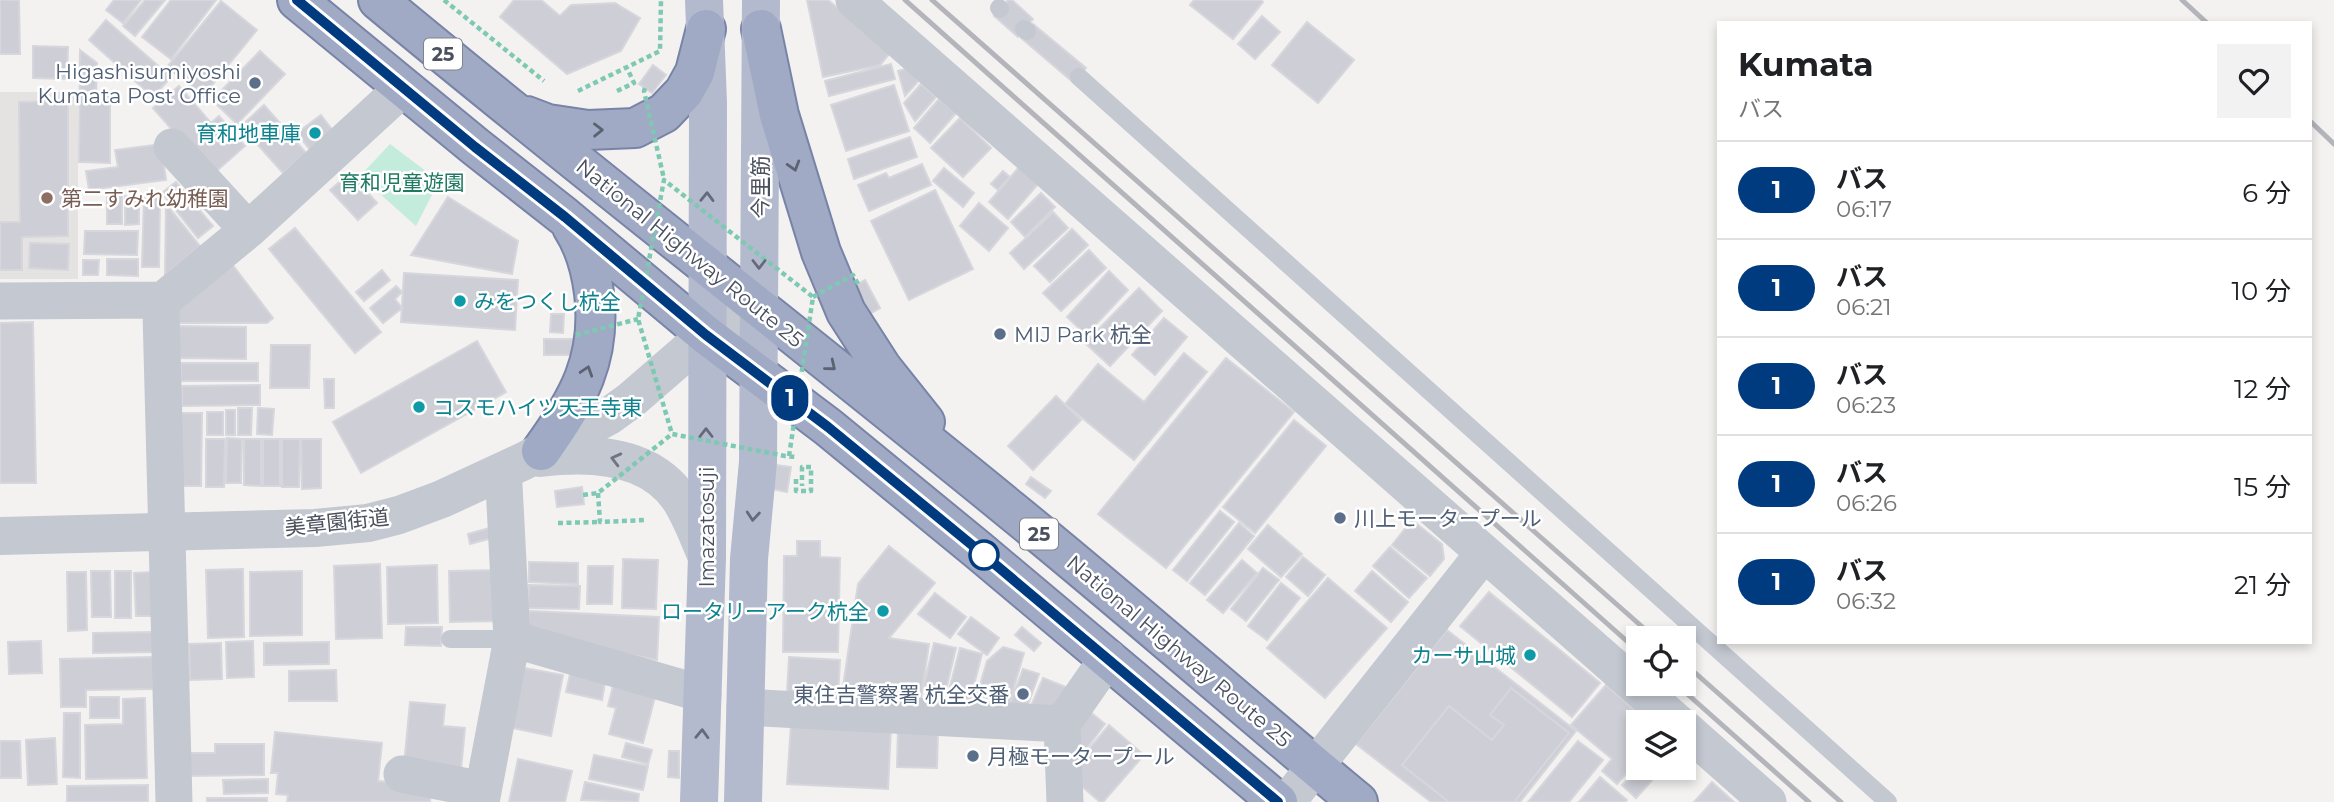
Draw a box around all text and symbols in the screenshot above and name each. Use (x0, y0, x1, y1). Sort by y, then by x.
road number: 25 (424, 38, 462, 70)
text: Kumata (1738, 44, 1874, 84)
button: heart (2217, 44, 2291, 118)
place label: Higashisumiyoshi Kumata Post Office (38, 59, 241, 108)
marker: Higashisumiyoshi Kumata Post Office (247, 75, 263, 91)
text: バス (1738, 95, 1784, 123)
place label: 育和地車庫 (196, 121, 301, 146)
one-way arrow (593, 122, 604, 137)
marker: 育和地車庫 (307, 125, 323, 141)
street label: National Highway Route 25 (571, 154, 809, 353)
street label: 今里筋 (748, 156, 773, 219)
one-way arrow (786, 160, 800, 172)
text: バス (1836, 163, 1888, 195)
park label: 育和児童遊園 (339, 170, 465, 195)
text: 1 (1772, 175, 1781, 204)
text: 6 分 (2242, 177, 2291, 209)
place label: 第二すみれ幼稚園 (61, 186, 229, 211)
marker: 第二すみれ幼稚園 (39, 190, 55, 206)
one-way arrow (699, 191, 715, 202)
text: 06:17 (1836, 195, 1892, 223)
one-way arrow (752, 259, 767, 270)
text: バス (1836, 261, 1888, 293)
text: 1 (1772, 273, 1781, 302)
text: 10 分 (2232, 275, 2291, 307)
place label: みをつくし杭全 (474, 289, 621, 314)
marker: みをつくし杭全 (452, 293, 468, 309)
text: 06:21 (1836, 293, 1891, 321)
place label: MIJ Park 杭全 (1014, 322, 1152, 347)
marker: MIJ Park 杭全 (992, 326, 1008, 342)
one-way arrow (824, 358, 836, 371)
text: バス (1836, 359, 1888, 391)
one-way arrow (579, 366, 593, 378)
text: 1 (1772, 371, 1781, 400)
text: 12 分 (2234, 373, 2291, 405)
line badge: 1 (767, 375, 813, 421)
text: 1 (785, 383, 795, 412)
text: 06:23 (1836, 391, 1896, 419)
place label: コスモハイツ天王寺東 (433, 395, 643, 420)
marker: コスモハイツ天王寺東 (411, 399, 427, 415)
one-way arrow (698, 427, 714, 438)
one-way arrow (610, 453, 622, 467)
text: バス (1836, 457, 1888, 489)
street label: Imazatosuji (694, 466, 719, 588)
text: 1 (1772, 469, 1781, 498)
text: 15 分 (2234, 471, 2291, 503)
text: 06:26 (1836, 489, 1897, 517)
street label: 美章園街道 (283, 504, 391, 540)
place label: 川上モータープール (1354, 506, 1542, 531)
marker: 川上モータープール (1332, 510, 1348, 526)
one-way arrow (746, 511, 761, 522)
road number: 25 (1020, 519, 1058, 550)
unlabelled marker (969, 540, 999, 570)
street label: National Highway Route 25 (1062, 550, 1296, 752)
text: バス (1836, 555, 1888, 587)
text: 1 (1772, 567, 1781, 596)
text: 21 分 (2234, 569, 2291, 601)
text: 06:32 (1836, 587, 1896, 615)
place label: ロータリーアーク杭全 (661, 599, 869, 624)
marker: ロータリーアーク杭全 (875, 603, 891, 619)
map controls (1626, 626, 1696, 780)
button: locate (1626, 626, 1696, 696)
place label: カーサ山城 (1411, 643, 1516, 668)
marker: カーサ山城 (1522, 647, 1538, 663)
place label: 東住吉警察署 杭全交番 (793, 682, 1009, 707)
marker: 東住吉警察署 杭全交番 (1015, 686, 1031, 702)
button: layers (1626, 710, 1696, 780)
one-way arrow (694, 728, 709, 739)
place label: 月極モータープール (987, 744, 1175, 769)
marker: 月極モータープール (965, 748, 981, 764)

